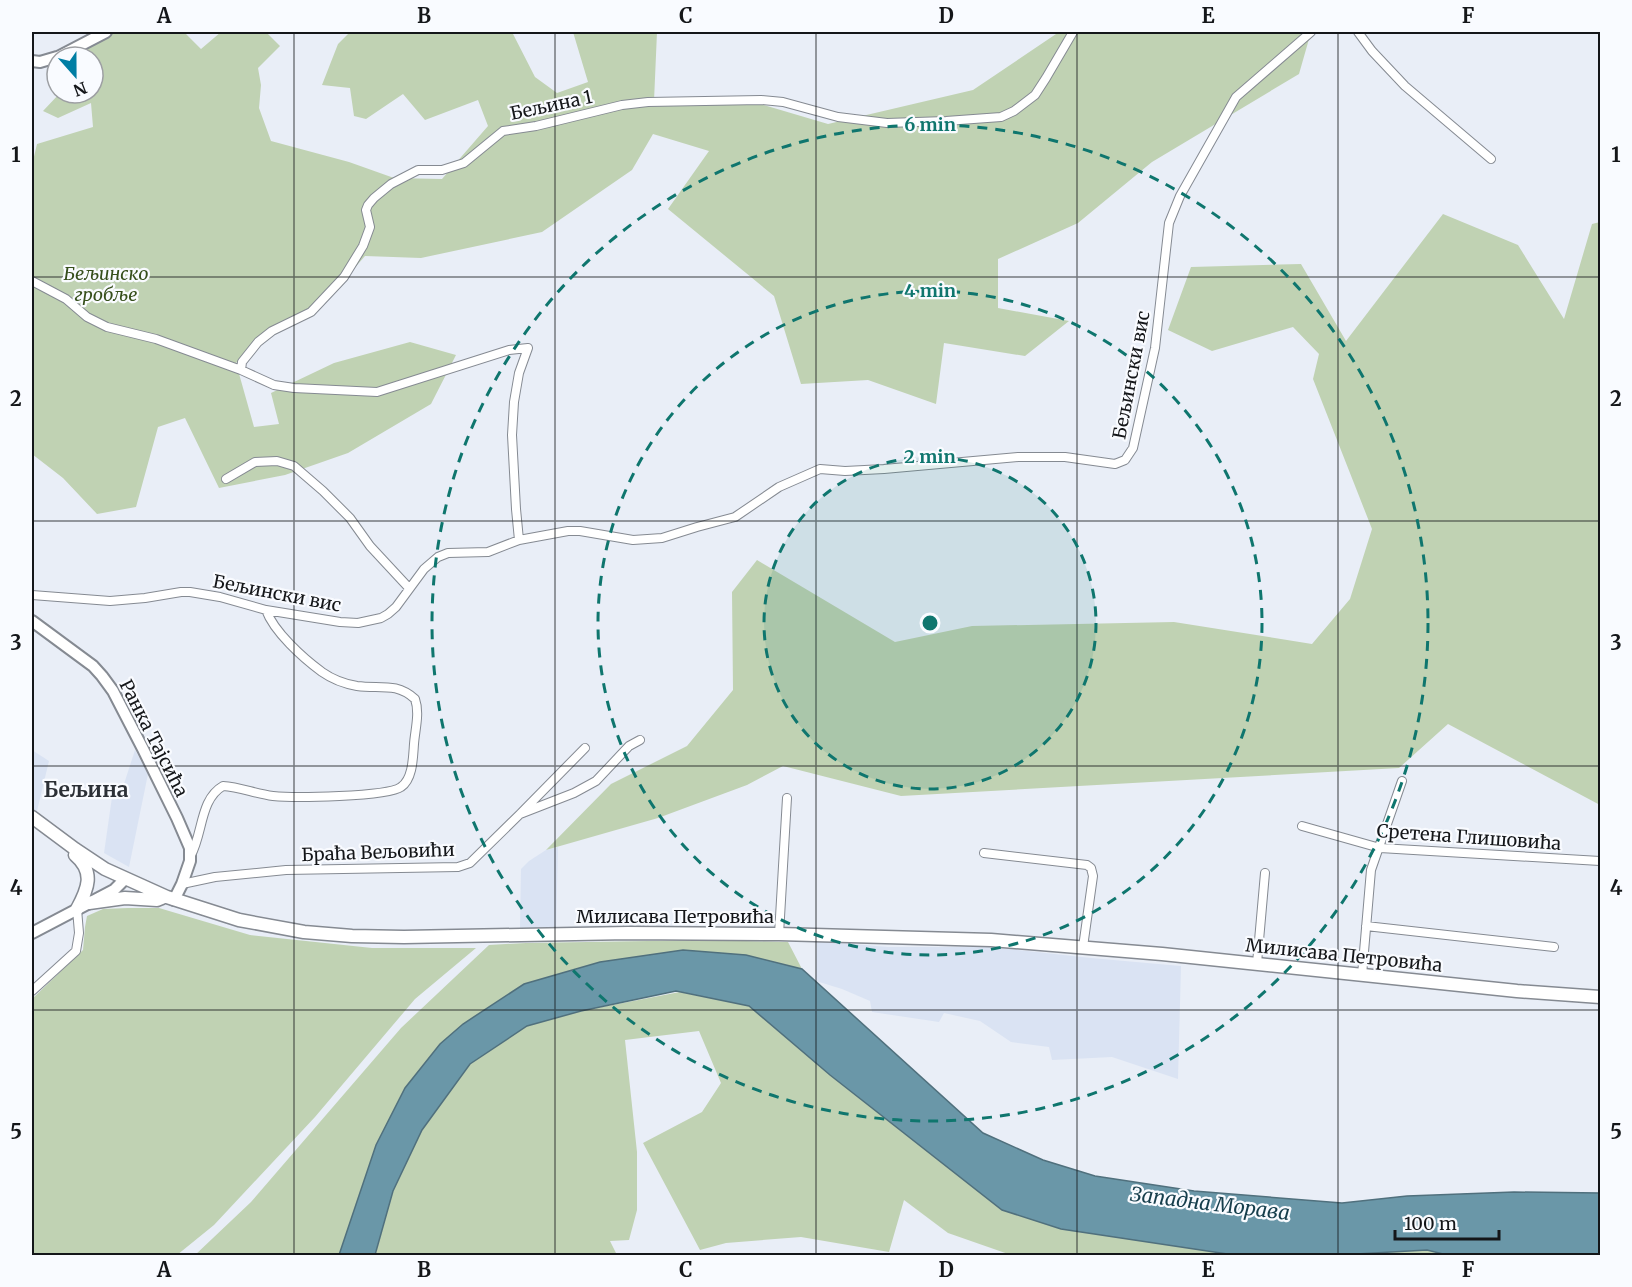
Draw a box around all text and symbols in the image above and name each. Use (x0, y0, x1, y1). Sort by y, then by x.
text: A (156, 3, 172, 28)
text: B (417, 3, 431, 28)
text: C (679, 3, 693, 28)
text: D (938, 3, 954, 28)
text: E (1201, 3, 1215, 28)
text: F (1462, 3, 1475, 28)
north arrow (45, 45, 105, 105)
text: N (71, 77, 90, 101)
street label: Бељина 1 (508, 85, 594, 125)
text: 6 min (904, 113, 956, 136)
text: 1 (11, 142, 21, 167)
text: 1 (1611, 142, 1621, 167)
park label: Бељинско гробље (63, 262, 149, 306)
text: 4 min (904, 279, 956, 302)
street label: Бељински вис (1107, 309, 1155, 441)
text: 2 (10, 386, 22, 411)
text: 2 (1610, 386, 1622, 411)
text: 2 min (904, 445, 956, 468)
street label: Бељински вис (211, 569, 343, 617)
centre of rings (920, 613, 940, 633)
text: 3 (10, 630, 22, 655)
text: 3 (1610, 630, 1622, 655)
street label: Ранка Тајсића (115, 675, 194, 801)
district label: Бељина (43, 776, 129, 803)
street label: Сретена Глишовића (1376, 819, 1562, 855)
street label: Браћа Вељовићи (301, 838, 455, 866)
text: 4 (10, 875, 23, 900)
text: 4 (1610, 875, 1623, 900)
street label: Милисава Петровића (576, 905, 774, 928)
street label: Милисава Петровића (1245, 933, 1444, 977)
text: 5 (10, 1119, 22, 1144)
text: 5 (1610, 1119, 1622, 1144)
water label: Западна Морава (1129, 1181, 1291, 1225)
scale bar (1395, 1203, 1498, 1241)
text: 100 m (1404, 1212, 1457, 1235)
text: A (156, 1257, 172, 1282)
text: B (417, 1257, 431, 1282)
text: C (679, 1257, 693, 1282)
text: D (938, 1257, 954, 1282)
text: E (1201, 1257, 1215, 1282)
text: F (1462, 1257, 1475, 1282)

